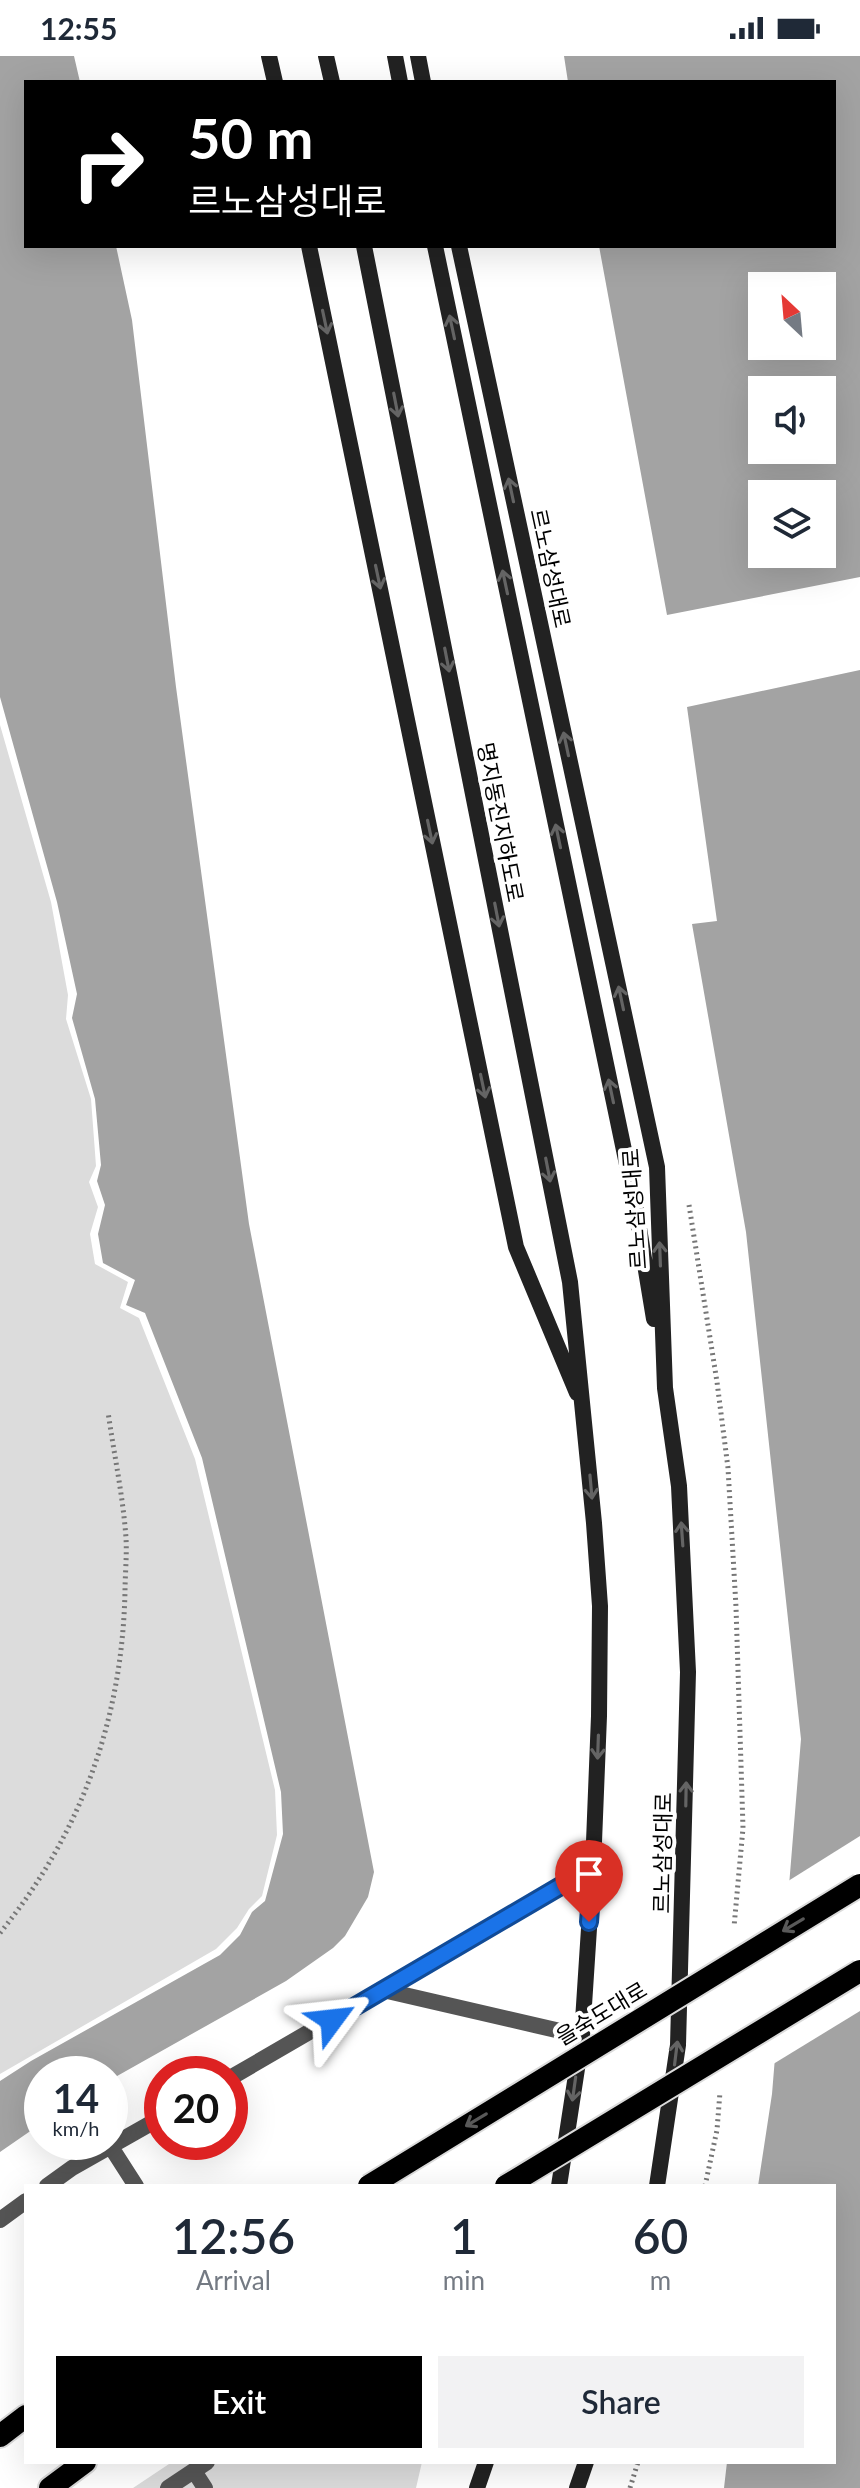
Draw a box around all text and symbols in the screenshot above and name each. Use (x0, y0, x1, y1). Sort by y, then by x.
text: 12:55 (40, 10, 117, 46)
text: 50 m (188, 104, 313, 171)
icon: right (56, 112, 160, 216)
text: 르노삼성대로 (188, 178, 387, 222)
north arrow (748, 272, 836, 360)
map controls (748, 272, 836, 568)
one-way arrow (318, 309, 333, 335)
one-way arrow (444, 315, 459, 341)
button: sound (748, 376, 836, 464)
one-way arrow (389, 392, 404, 417)
one-way arrow (503, 477, 518, 503)
button: layers (748, 480, 836, 568)
street label: 르노삼성대로 (525, 506, 577, 630)
one-way arrow (371, 564, 386, 589)
one-way arrow (497, 570, 512, 595)
one-way arrow (440, 647, 455, 672)
one-way arrow (558, 732, 573, 757)
street label: 명지동진지하도로 (472, 740, 530, 904)
one-way arrow (424, 818, 439, 844)
one-way arrow (550, 824, 565, 850)
one-way arrow (491, 902, 506, 927)
one-way arrow (613, 986, 628, 1011)
one-way arrow (476, 1073, 491, 1098)
one-way arrow (603, 1079, 618, 1104)
street label: 르노삼성대로 (616, 1147, 652, 1271)
one-way arrow (541, 1157, 556, 1182)
one-way arrow (653, 1241, 668, 1268)
one-way arrow (584, 1473, 599, 1500)
one-way arrow (674, 1521, 689, 1548)
one-way arrow (590, 1733, 605, 1760)
one-way arrow (678, 1781, 693, 1808)
street label: 르노삼성대로 (647, 1792, 677, 1914)
pin (555, 1840, 623, 1922)
icon: arrive (567, 1852, 611, 1896)
one-way arrow (783, 1917, 805, 1934)
street label: 을숙도대로 (551, 1975, 651, 2051)
position arrow (290, 1978, 374, 2062)
one-way arrow (669, 2041, 684, 2067)
speed limit sign: 20 (144, 2056, 248, 2160)
text: 14 (53, 2074, 99, 2122)
one-way arrow (566, 2076, 581, 2102)
one-way arrow (465, 2112, 488, 2128)
text: km/h (53, 2116, 99, 2140)
text: 12:56 (172, 2207, 295, 2264)
text: 1 (450, 2207, 478, 2264)
text: 60 (633, 2207, 688, 2264)
text: Arrival (196, 2264, 271, 2296)
text: min (443, 2264, 485, 2296)
text: m (650, 2264, 671, 2296)
button: Exit (56, 2356, 422, 2448)
button: Share (438, 2356, 804, 2448)

